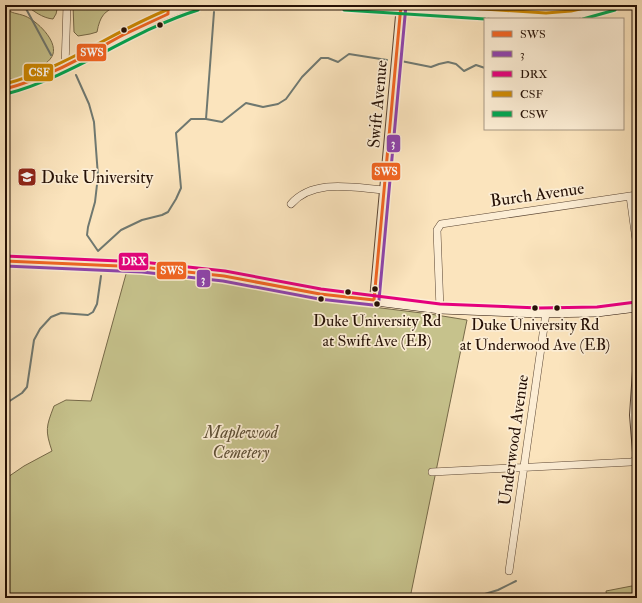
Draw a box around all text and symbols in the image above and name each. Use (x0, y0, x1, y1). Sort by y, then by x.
legend (484, 18, 624, 130)
unlabelled marker (155, 20, 165, 30)
unlabelled marker (119, 25, 129, 35)
text: SWS (520, 27, 546, 42)
line badge: SWS (76, 43, 107, 62)
text: SWS (80, 46, 104, 59)
text: 3 (520, 47, 525, 62)
street label: Swift Avenue (363, 59, 392, 149)
line badge: CSF (23, 63, 54, 82)
text: CSF (28, 66, 50, 79)
text: DRX (520, 67, 548, 82)
text: CSF (520, 87, 543, 102)
text: CSW (520, 107, 548, 122)
line badge: 3 (386, 134, 401, 153)
text: 3 (391, 137, 395, 150)
line badge: SWS (371, 162, 401, 181)
text: SWS (374, 165, 398, 178)
school or university icon: Duke University (16, 166, 38, 188)
place label: Duke University (41, 167, 154, 189)
street label: Burch Avenue (489, 178, 585, 211)
line badge: DRX (118, 252, 149, 271)
text: DRX (121, 255, 147, 268)
line badge: SWS (156, 261, 187, 280)
text: SWS (160, 264, 184, 277)
line badge: 3 (196, 269, 211, 288)
text: 3 (201, 273, 205, 286)
unlabelled marker (370, 284, 380, 294)
unlabelled marker (343, 287, 353, 297)
unlabelled marker (316, 294, 326, 304)
marker: Duke University Rd at Swift Ave (EB) (372, 299, 382, 309)
marker: Duke University Rd at Underwood Ave (EB) (530, 303, 540, 313)
unlabelled marker (552, 303, 562, 313)
place label: Duke University Rd at Swift Ave (EB) (313, 311, 441, 351)
place label: Duke University Rd at Underwood Ave (EB) (460, 315, 610, 355)
street label: Underwood Avenue (494, 373, 533, 507)
park label: Maplewood Cemetery (203, 422, 279, 463)

